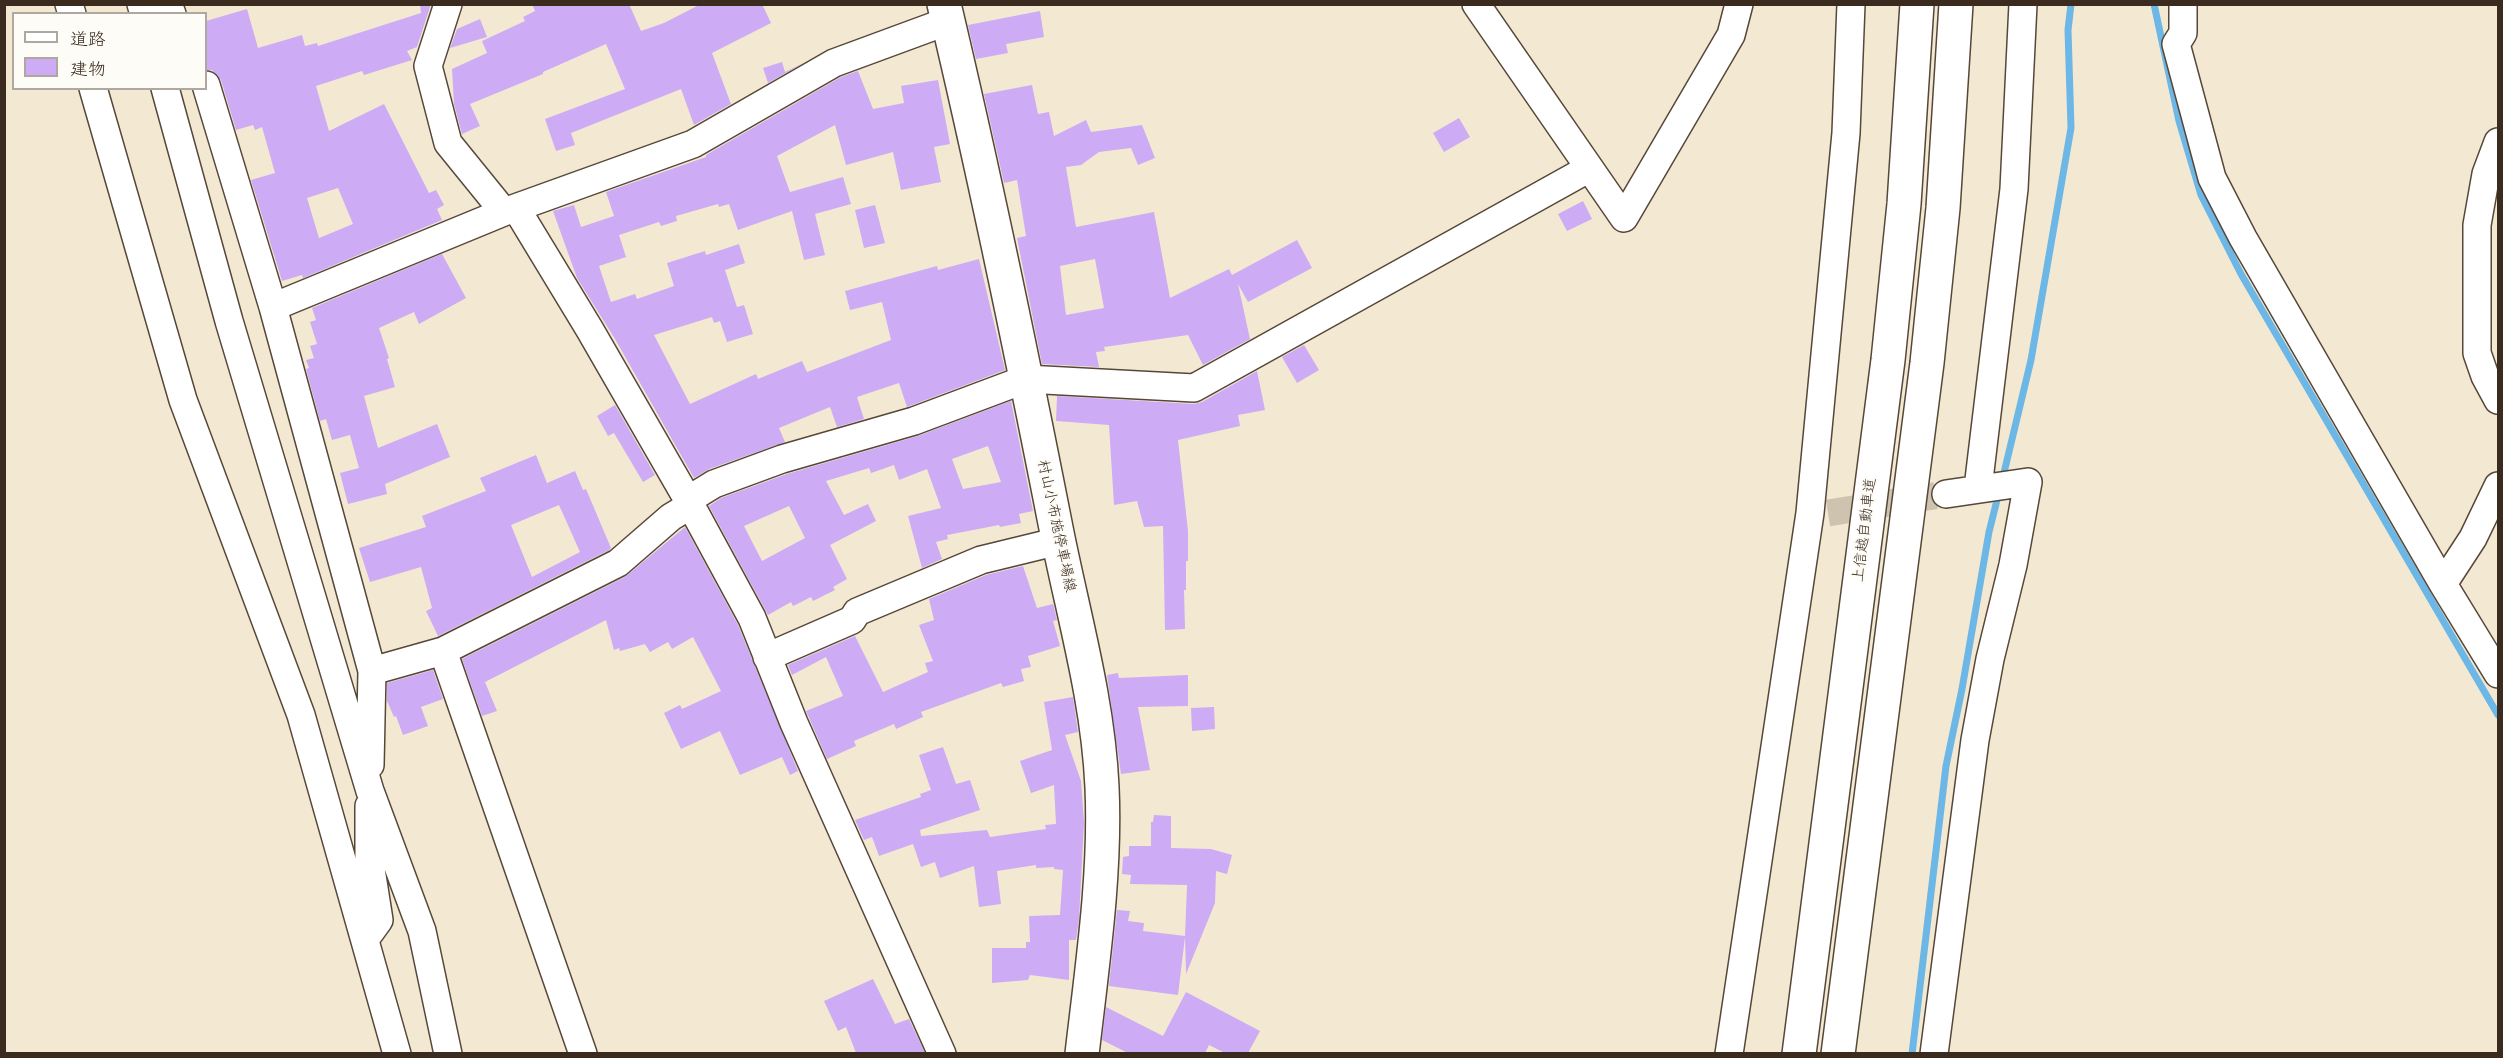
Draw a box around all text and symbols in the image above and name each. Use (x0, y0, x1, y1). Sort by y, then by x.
legend (12, 12, 207, 90)
text: 道路 (70, 29, 106, 50)
text: 建物 (70, 59, 106, 80)
street label: 村山小布施停車場線 (1033, 458, 1079, 594)
street label: 上信越自動車道 (1850, 477, 1880, 583)

